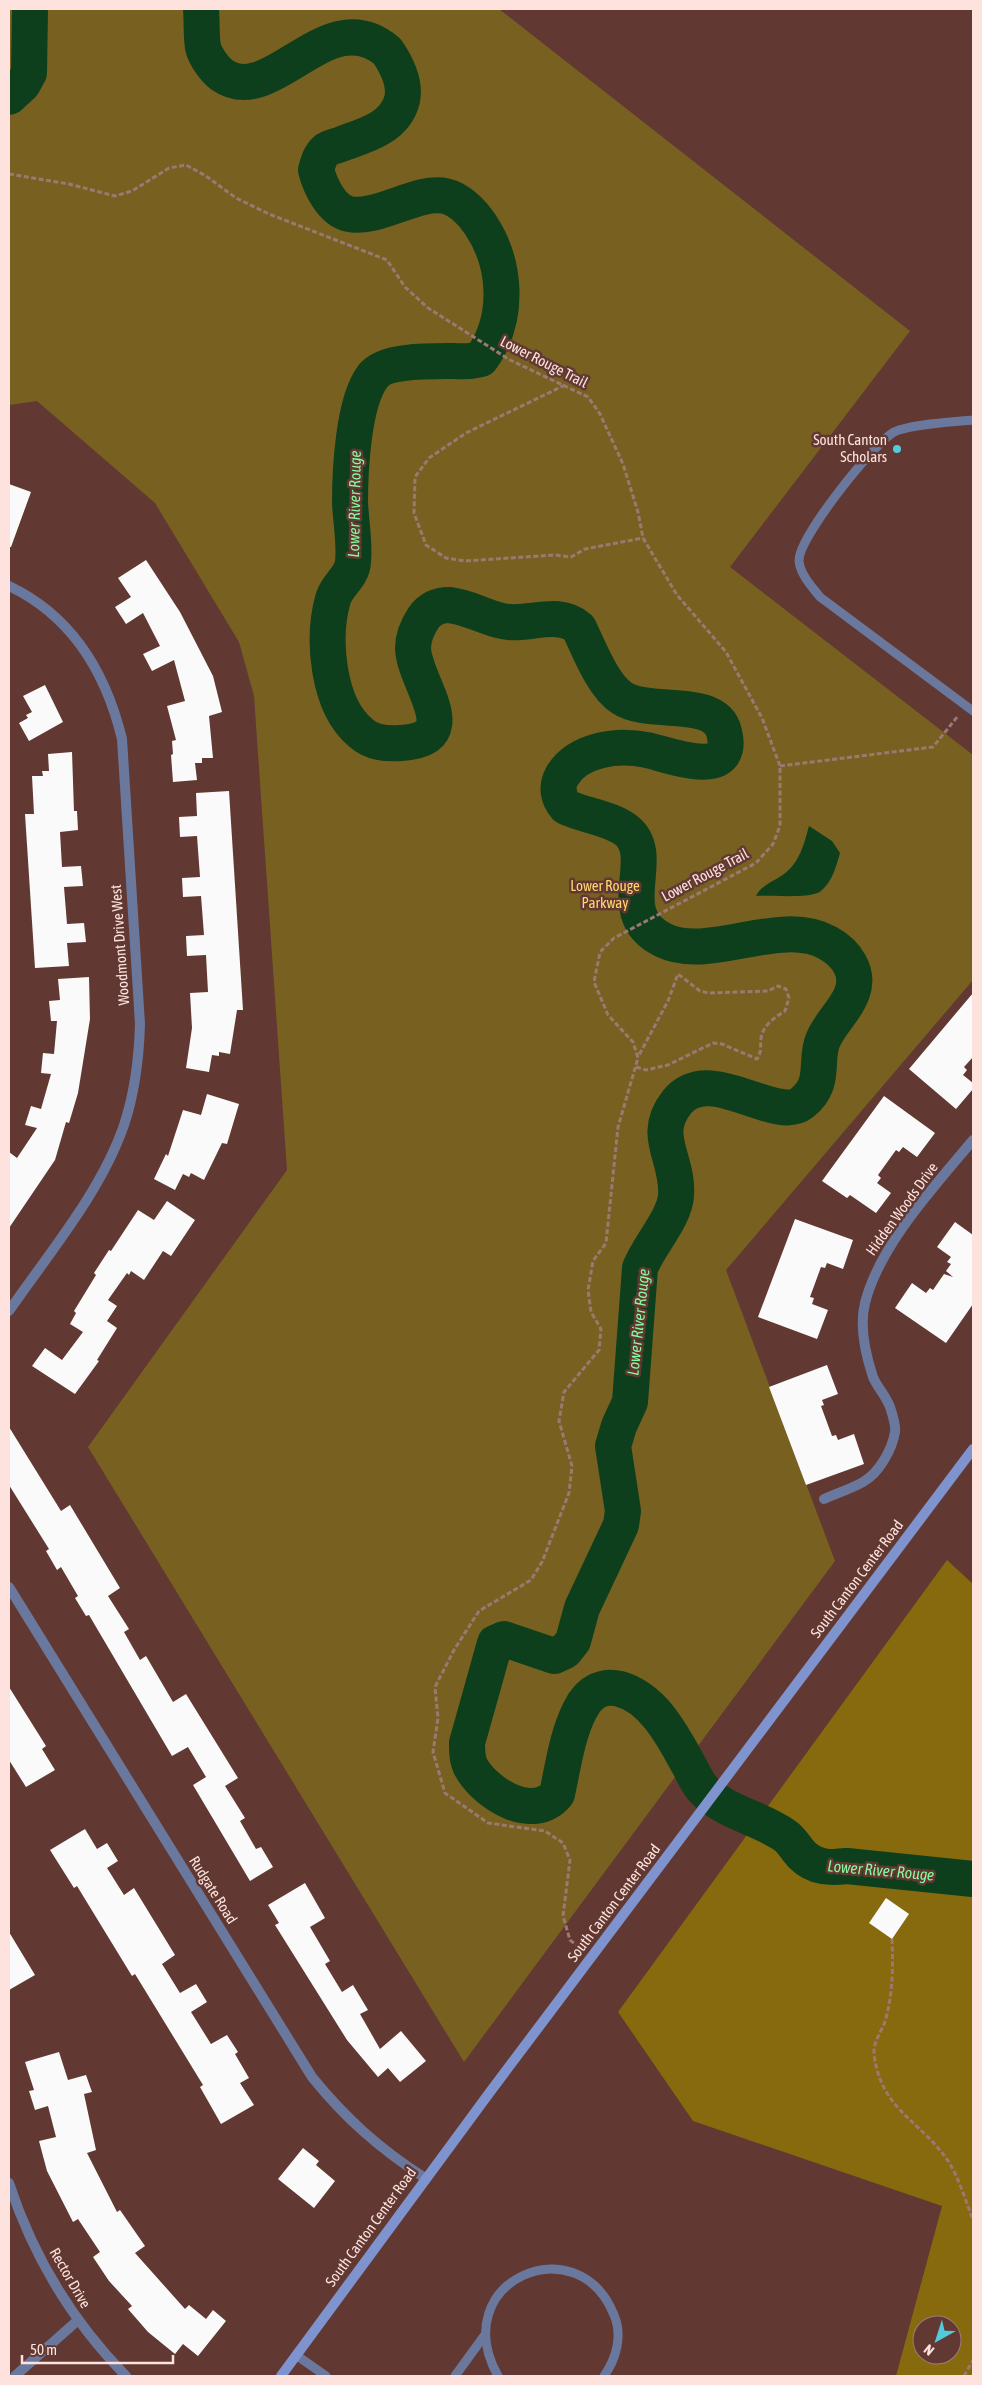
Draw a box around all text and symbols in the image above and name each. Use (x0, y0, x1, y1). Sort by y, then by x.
street label: Lower Rouge Trail (498, 332, 591, 391)
place label: South Canton Scholars (813, 431, 887, 465)
marker: South Canton Scholars (891, 443, 903, 455)
water label: Lower River Rouge (344, 450, 365, 558)
street label: Lower Rouge Trail (658, 845, 751, 905)
park label: Lower Rouge Parkway (570, 877, 640, 911)
street label: Woodmont Drive West (107, 884, 132, 1006)
street label: Hidden Woods Drive (862, 1159, 941, 1258)
water label: Lower River Rouge (623, 1268, 654, 1376)
street label: South Canton Center Road (807, 1517, 906, 1641)
street label: South Canton Center Road (564, 1841, 663, 1965)
street label: Rudgate Road (186, 1853, 241, 1927)
water label: Lower River Rouge (827, 1856, 935, 1885)
street label: South Canton Center Road (322, 2164, 419, 2289)
street label: Rector Drive (46, 2245, 95, 2311)
north arrow (912, 2315, 962, 2365)
scale bar (22, 2332, 174, 2364)
text: 50 m (30, 2341, 57, 2358)
text: N (921, 2341, 937, 2359)

